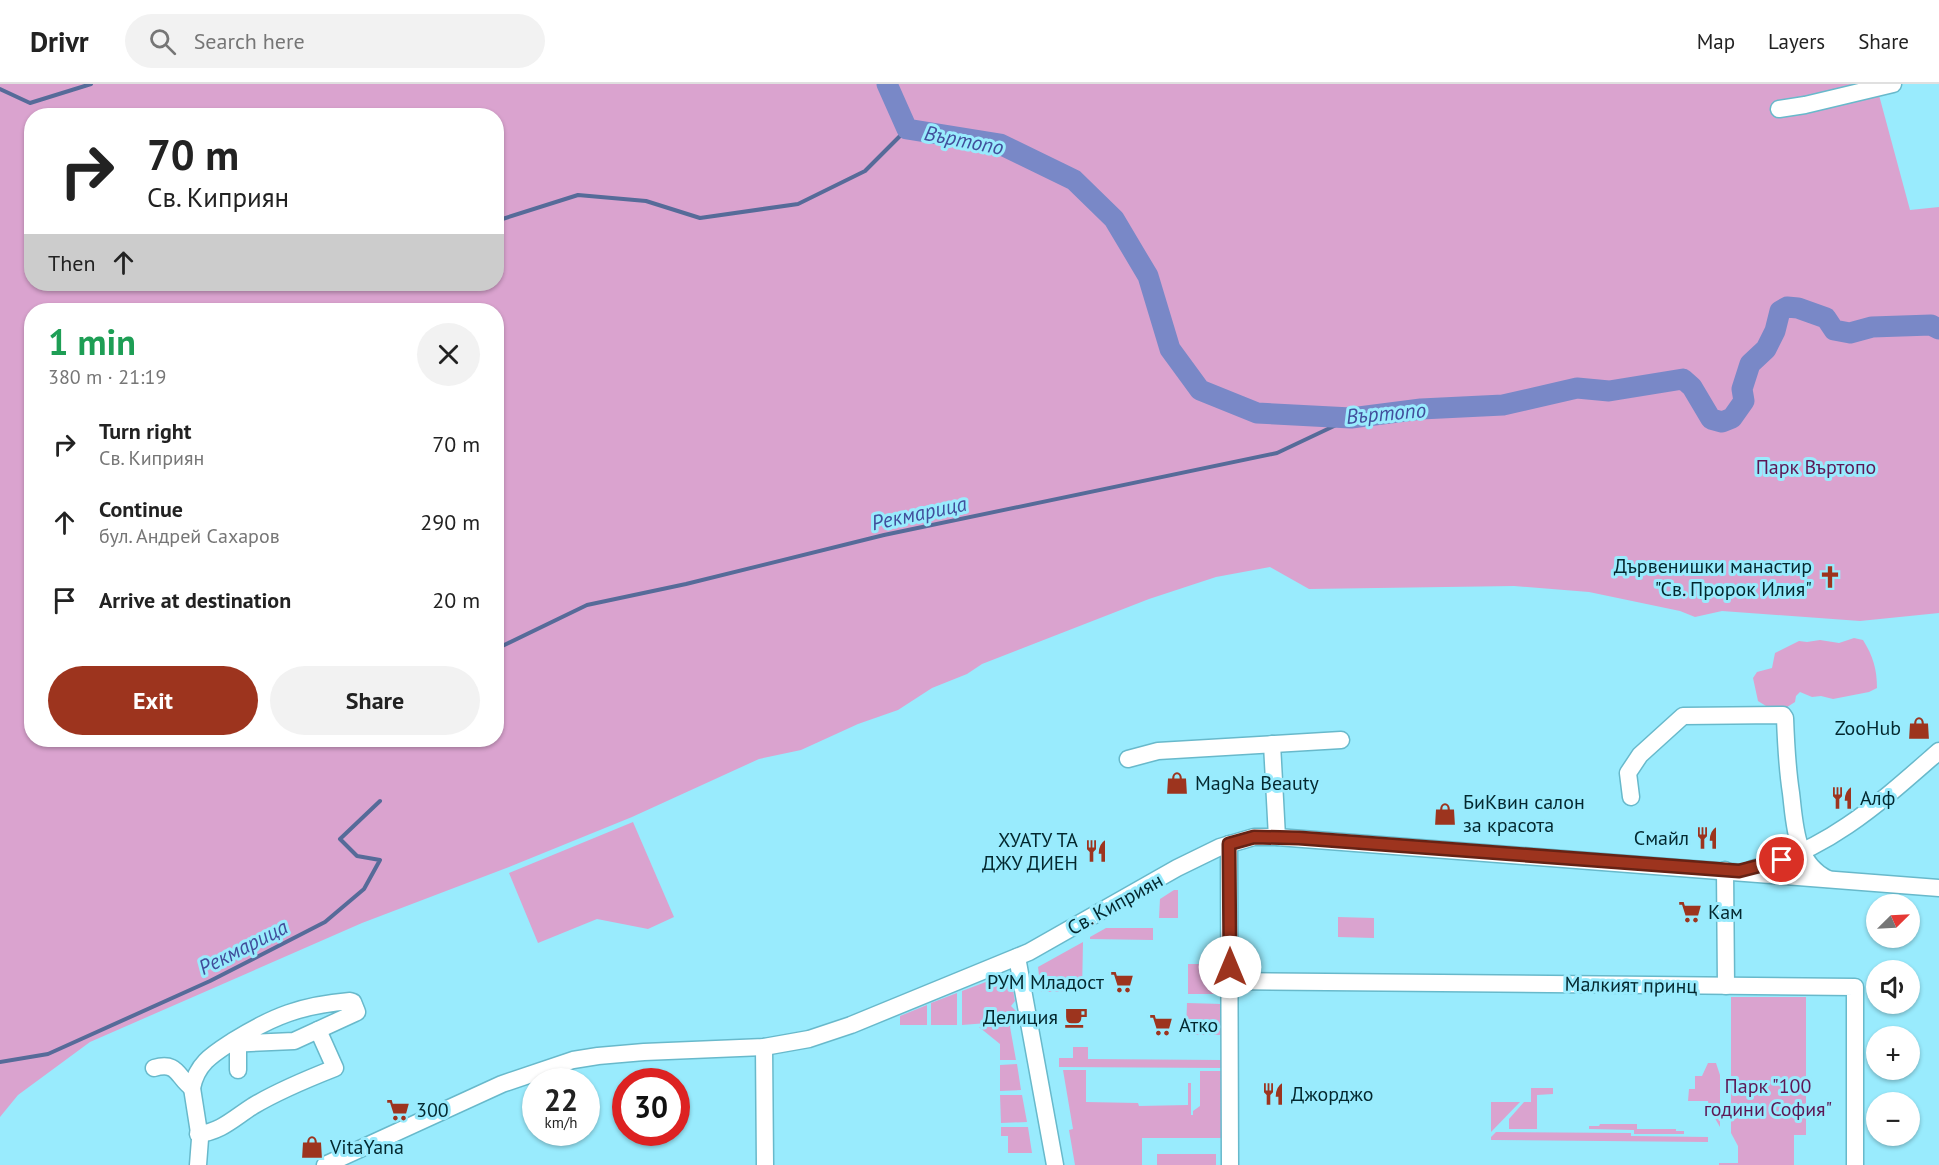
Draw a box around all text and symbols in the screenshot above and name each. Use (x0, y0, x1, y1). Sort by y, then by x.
search box (125, 14, 545, 68)
text: Drivr (30, 23, 89, 60)
icon: search (146, 25, 179, 58)
text: Search here (194, 27, 305, 55)
text: Map (1697, 28, 1735, 55)
text: Layers (1768, 28, 1825, 55)
text: Share (1858, 28, 1909, 55)
water label: Въртопо (922, 119, 1006, 161)
text: 70 m (147, 127, 239, 182)
icon: right (48, 132, 126, 210)
text: Св. Киприян (147, 180, 289, 214)
icon: ahead (107, 246, 140, 279)
text: Then (48, 249, 95, 277)
text: 1 min (48, 318, 136, 365)
button: close (417, 323, 480, 386)
text: 380 m · 21:19 (48, 364, 166, 390)
water label: Въртопо (1345, 396, 1427, 430)
text: Turn right (99, 417, 191, 445)
icon: right (48, 428, 81, 461)
text: 70 m (432, 430, 480, 458)
text: Св. Киприян (99, 445, 204, 471)
park label: Парк Въртопо (1756, 454, 1876, 480)
water label: Рекмарица (869, 490, 970, 536)
text: Continue (99, 495, 183, 523)
icon: ahead (48, 506, 81, 539)
text: 290 m (420, 508, 480, 536)
text: бул. Андрей Сахаров (99, 523, 280, 549)
place label: Дървенишки манастир "Св. Пророк Илия" (1614, 553, 1812, 602)
church icon: Дървенишки манастир "Св. Пророк Илия" (1817, 564, 1843, 590)
icon: arrive (48, 584, 81, 617)
text: Arrive at destination (99, 586, 291, 614)
text: 20 m (432, 586, 480, 614)
button: Exit (48, 666, 258, 735)
button: Share (270, 666, 480, 735)
place label: ZooHub (1835, 715, 1901, 741)
shop icon: ZooHub (1906, 715, 1932, 741)
shop icon: MagNa Beauty (1164, 770, 1190, 796)
place label: MagNa Beauty (1195, 770, 1320, 796)
restaurant icon: Алф (1829, 785, 1855, 811)
place label: Алф (1860, 785, 1895, 811)
place label: БиКвин салон за красота (1463, 789, 1585, 838)
shop icon: БиКвин салон за красота (1432, 801, 1458, 827)
place label: Смайл (1634, 825, 1689, 851)
restaurant icon: Смайл (1694, 825, 1720, 851)
place label: ХУАТУ ТА ДЖУ ДИЕН (982, 827, 1078, 876)
pin (1756, 834, 1807, 885)
restaurant icon: ХУАТУ ТА ДЖУ ДИЕН (1083, 838, 1109, 864)
icon: arrive (1765, 843, 1798, 876)
street label: Св. Киприян (1063, 867, 1167, 941)
north arrow (1866, 894, 1920, 948)
map controls (1866, 894, 1920, 1146)
supermarket icon: Кам (1677, 899, 1703, 925)
place label: Кам (1708, 899, 1743, 925)
water label: Рекмарица (194, 913, 293, 981)
position arrow (1198, 935, 1262, 999)
button: sound (1866, 960, 1920, 1014)
place label: РУМ Младост (987, 969, 1104, 995)
supermarket icon: РУМ Младост (1109, 969, 1135, 995)
street label: Малкият принц (1564, 971, 1698, 999)
place label: Делиция (983, 1004, 1058, 1030)
cafe icon: Делиция (1063, 1004, 1089, 1030)
supermarket icon: Атко (1148, 1012, 1174, 1038)
place label: Атко (1179, 1012, 1218, 1038)
button: + (1866, 1026, 1920, 1080)
speed limit sign: 30 (612, 1068, 690, 1146)
park label: Парк "100 години София" (1704, 1073, 1832, 1122)
text: 22 (544, 1080, 578, 1119)
restaurant icon: Джорджо (1260, 1081, 1286, 1107)
place label: Джорджо (1291, 1081, 1373, 1107)
button: − (1866, 1092, 1920, 1146)
supermarket icon: 300 (385, 1097, 411, 1123)
place label: 300 (416, 1097, 449, 1123)
text: km/h (545, 1113, 577, 1132)
shop icon: VitaYana (299, 1134, 325, 1160)
place label: VitaYana (329, 1134, 404, 1160)

